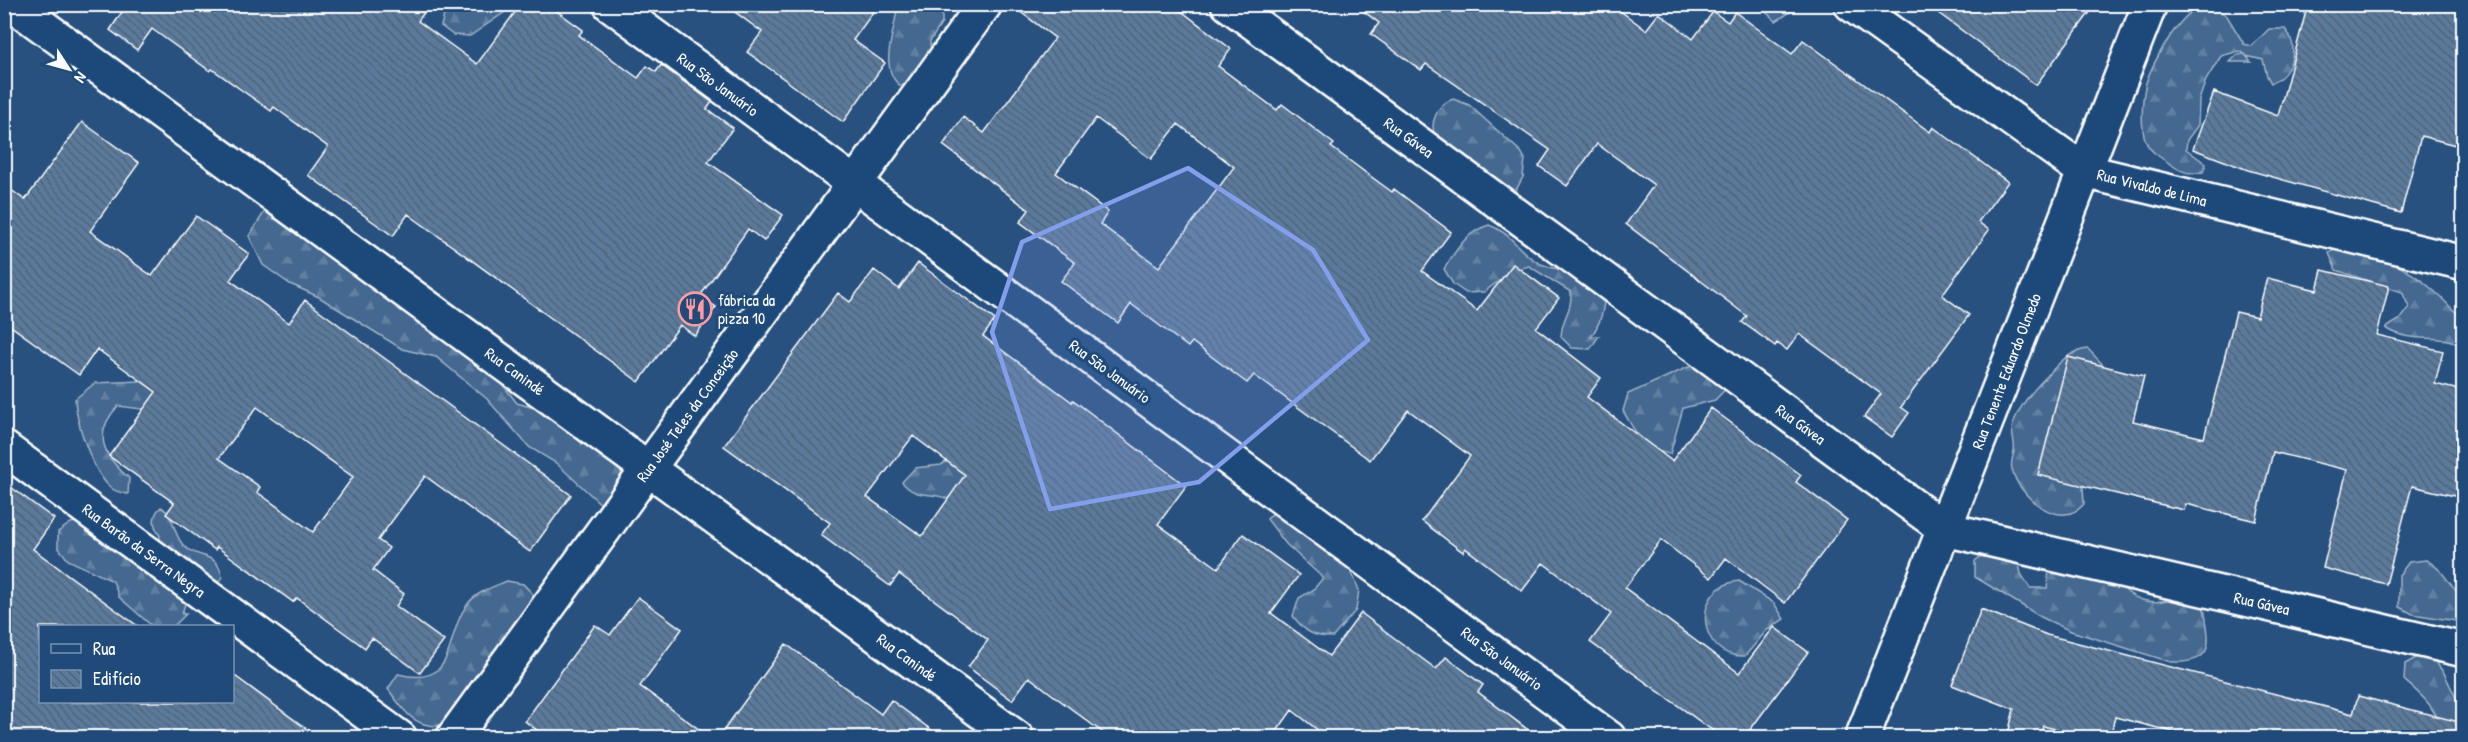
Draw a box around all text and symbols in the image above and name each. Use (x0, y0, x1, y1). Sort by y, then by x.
north arrow (39, 39, 99, 99)
street label: Rua São Januário (673, 47, 764, 121)
text: N (69, 68, 93, 88)
street label: Rua Gávea (1380, 111, 1438, 163)
street label: Rua Vivaldo de Lima (2095, 163, 2209, 211)
place label: fábrica da pizza 10 (718, 289, 775, 329)
street label: Rua Tenente Eduardo Olmedo (1966, 289, 2046, 452)
restaurant icon: fábrica da pizza 10 (677, 291, 713, 327)
street label: Rua São Januário (1065, 334, 1156, 408)
street label: Rua Canindé (480, 342, 550, 401)
street label: Rua José Teles da Conceição (631, 343, 743, 486)
street label: Rua Gávea (1772, 398, 1830, 450)
street label: Rua Barão da Serra Negra (78, 498, 210, 602)
street label: Rua Gávea (2232, 586, 2292, 620)
street label: Rua São Januário (1457, 621, 1548, 695)
legend (39, 625, 234, 703)
street label: Rua Canindé (872, 628, 942, 687)
text: Rua (93, 636, 115, 661)
text: Edifício (93, 666, 141, 691)

